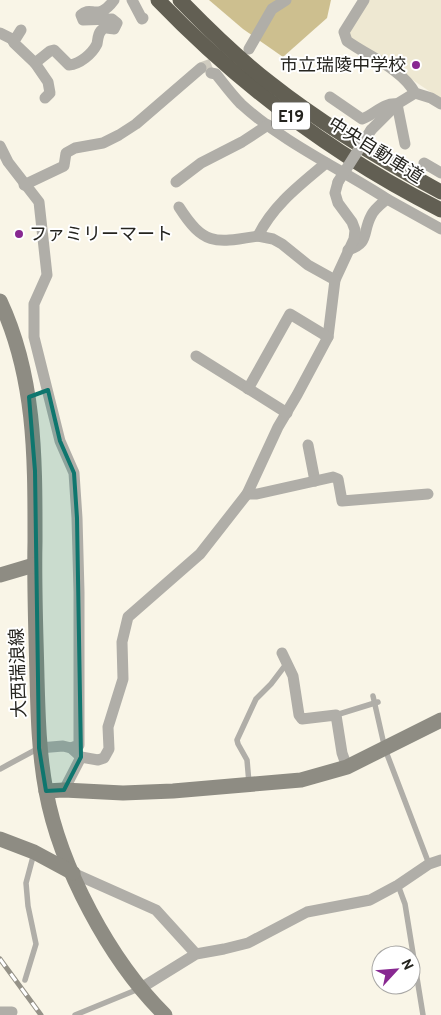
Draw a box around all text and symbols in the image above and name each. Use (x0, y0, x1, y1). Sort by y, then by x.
place label: 市立瑞陵中学校 (280, 55, 406, 78)
marker: 市立瑞陵中学校 (410, 59, 422, 71)
road number: E19 (272, 102, 310, 130)
street label: 中央自動車道 (323, 113, 427, 190)
place label: ファミリーマート (29, 224, 173, 247)
marker: ファミリーマート (13, 228, 25, 240)
street label: 大西瑞浪線 (6, 628, 33, 718)
north arrow (371, 945, 421, 995)
text: N (396, 957, 416, 973)

